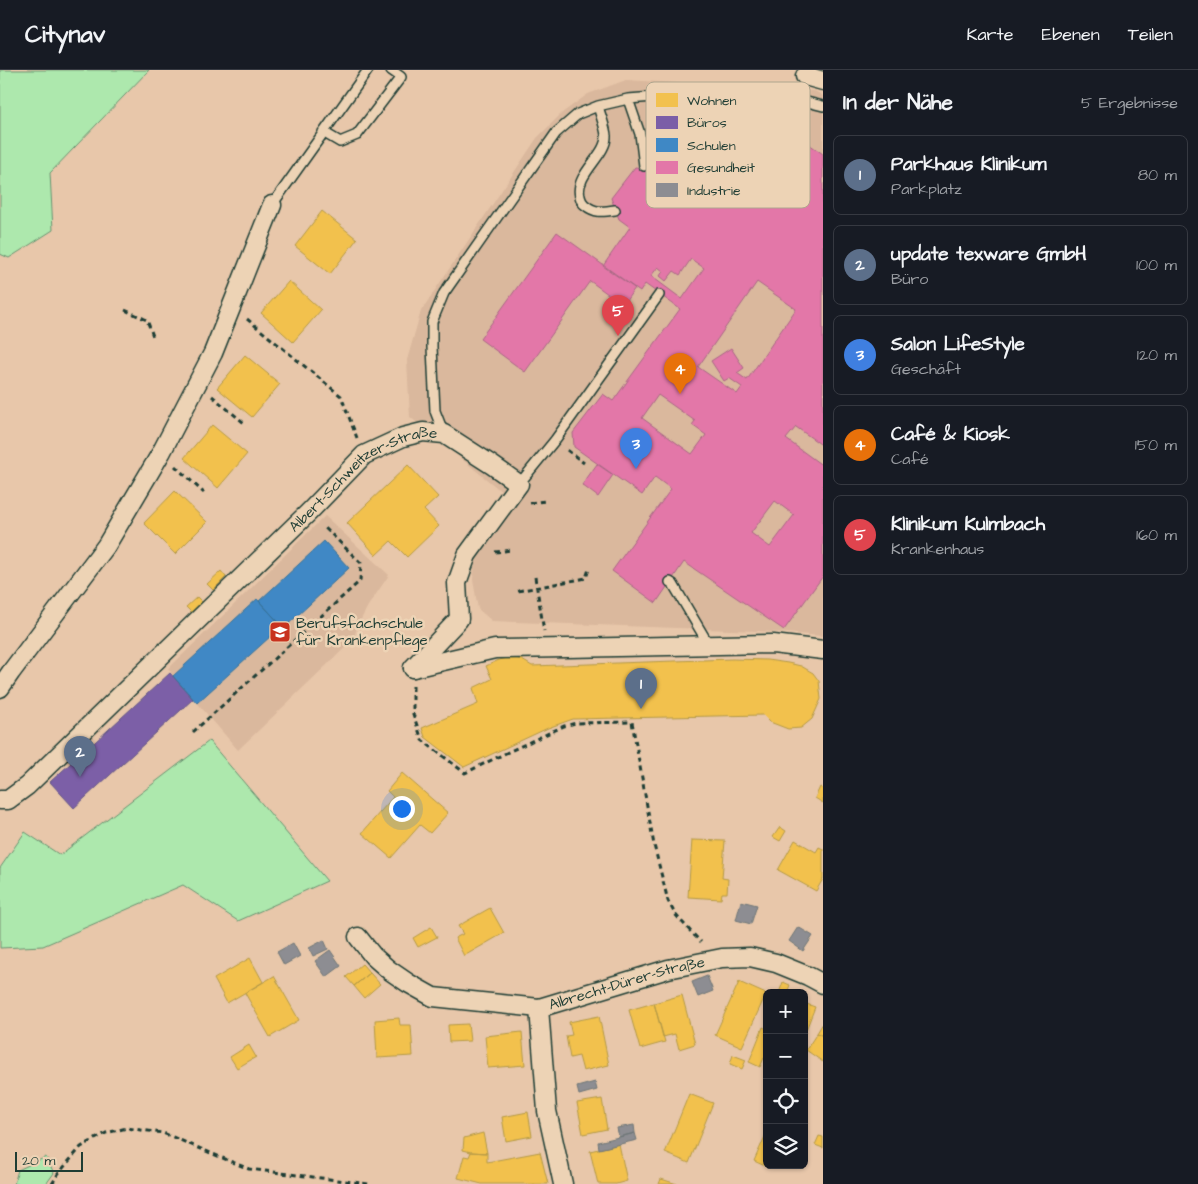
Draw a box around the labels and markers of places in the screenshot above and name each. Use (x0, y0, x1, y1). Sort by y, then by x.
pin: 5 (602, 295, 634, 336)
pin: 4 (664, 353, 696, 394)
pin: 3 (620, 428, 652, 469)
place label: Berufsfachschule für Krankenpflege (296, 613, 428, 652)
school or university icon: Berufsfachschule für Krankenpflege (268, 620, 292, 644)
pin: 1 (625, 668, 657, 709)
pin: 2 (64, 736, 96, 777)

